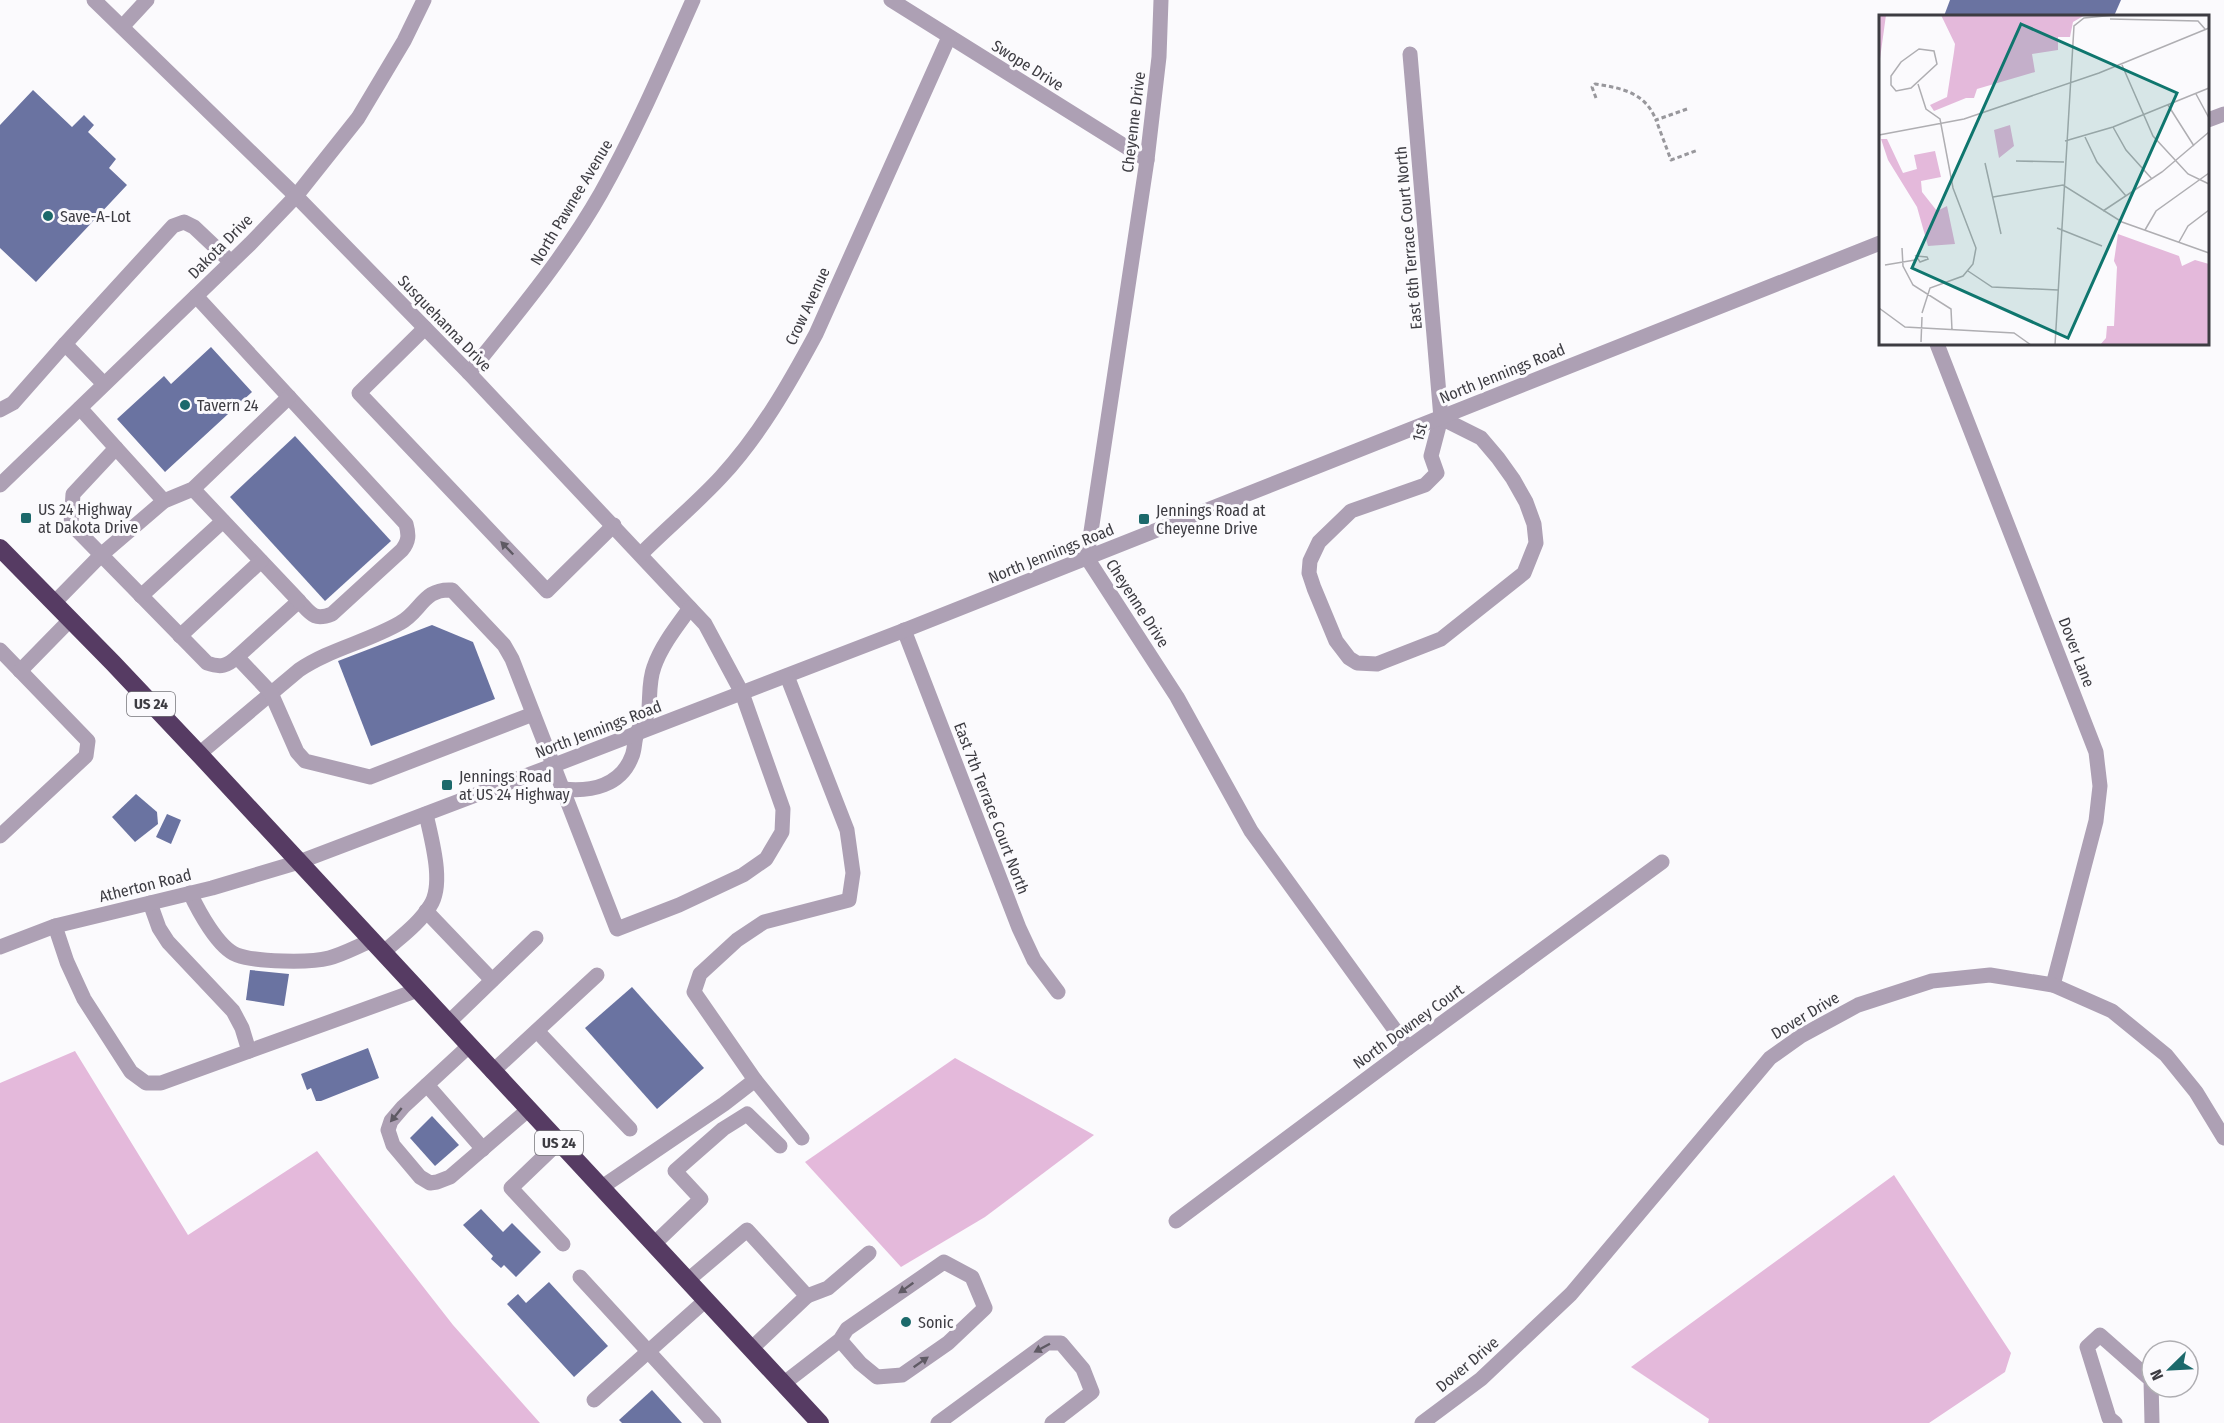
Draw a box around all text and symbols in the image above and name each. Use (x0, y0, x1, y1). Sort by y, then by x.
inset map (1879, 15, 2209, 345)
street label: Swope Drive (988, 36, 1067, 95)
street label: Cheyenne Drive (1118, 70, 1149, 174)
street label: North Pawnee Avenue (526, 136, 616, 268)
street label: East 6th Terrace Court North (1391, 146, 1426, 330)
place label: Save-A-Lot (60, 207, 132, 226)
marker: Save-A-Lot (41, 209, 55, 223)
street label: Dakota Drive (184, 210, 257, 283)
street label: Crow Avenue (781, 264, 834, 348)
street label: Susquehanna Drive (394, 271, 496, 376)
street label: North Jennings Road (1437, 340, 1568, 407)
place label: Tavern 24 (197, 396, 259, 415)
marker: Tavern 24 (178, 398, 192, 412)
street label: 1st (1408, 420, 1431, 443)
place label: US 24 Highway at Dakota Drive (38, 500, 138, 537)
place label: Jennings Road at Cheyenne Drive (1156, 501, 1266, 538)
marker: US 24 Highway at Dakota Drive (19, 511, 33, 525)
marker: Jennings Road at Cheyenne Drive (1137, 512, 1151, 526)
street label: North Jennings Road (986, 520, 1117, 587)
one-way arrow (500, 541, 514, 556)
street label: Cheyenne Drive (1102, 555, 1173, 651)
street label: Dover Lane (2055, 615, 2099, 690)
road number: US 24 (127, 692, 175, 716)
street label: North Jennings Road (532, 697, 664, 762)
street label: East 7th Terrace Court North (950, 720, 1033, 897)
place label: Jennings Road at US 24 Highway (459, 767, 571, 804)
marker: Jennings Road at US 24 Highway (440, 778, 454, 792)
street label: Atherton Road (97, 865, 193, 906)
street label: North Downey Court (1349, 980, 1468, 1073)
street label: Dover Drive (1768, 988, 1843, 1043)
one-way arrow (391, 1108, 403, 1123)
road number: US 24 (535, 1131, 583, 1155)
one-way arrow (899, 1282, 915, 1294)
place label: Sonic (918, 1313, 954, 1332)
marker: Sonic (899, 1315, 913, 1329)
street label: Dover Drive (1432, 1333, 1503, 1396)
north arrow (2140, 1339, 2200, 1399)
one-way arrow (1033, 1343, 1050, 1353)
one-way arrow (912, 1356, 928, 1368)
text: N (2146, 1367, 2167, 1383)

